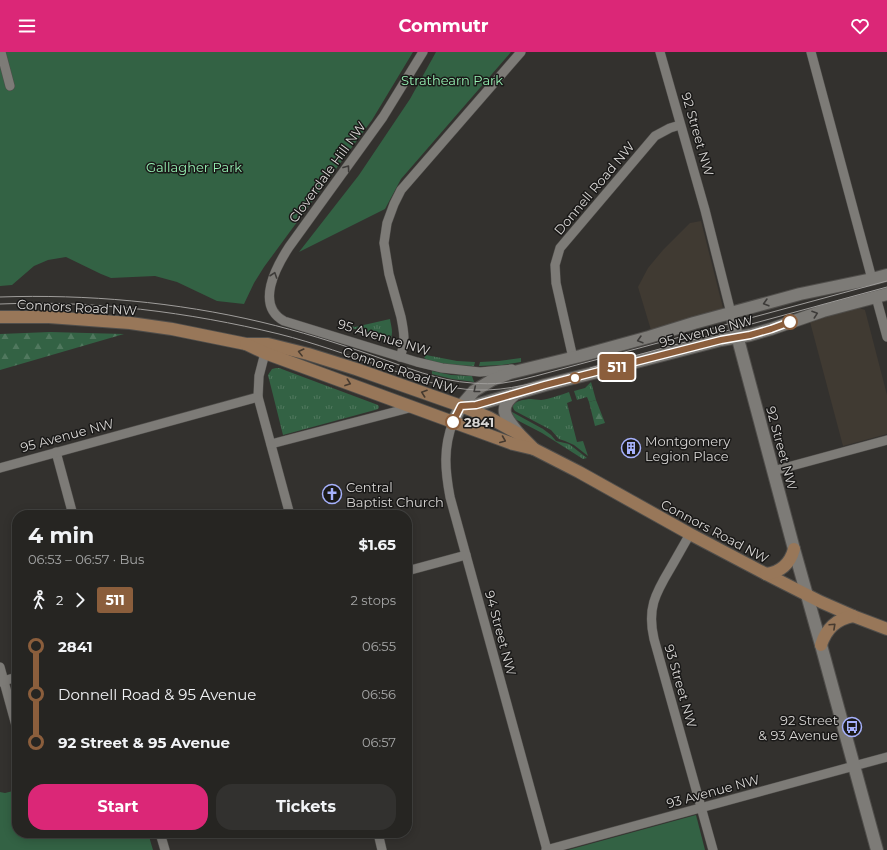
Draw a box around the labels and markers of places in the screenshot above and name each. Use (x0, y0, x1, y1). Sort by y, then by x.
unlabelled marker (782, 314, 798, 330)
unlabelled marker (569, 372, 581, 384)
marker: 2841 (445, 414, 461, 430)
place label: 2841 (464, 414, 494, 430)
place label: Montgomery Legion Place (645, 433, 731, 464)
building icon: Montgomery Legion Place (620, 437, 642, 459)
place label: Central Baptist Church (346, 479, 444, 510)
church icon: Central Baptist Church (321, 483, 343, 505)
place label: 92 Street & 93 Avenue (758, 712, 838, 743)
bus stop icon: 92 Street & 93 Avenue (841, 716, 863, 738)

